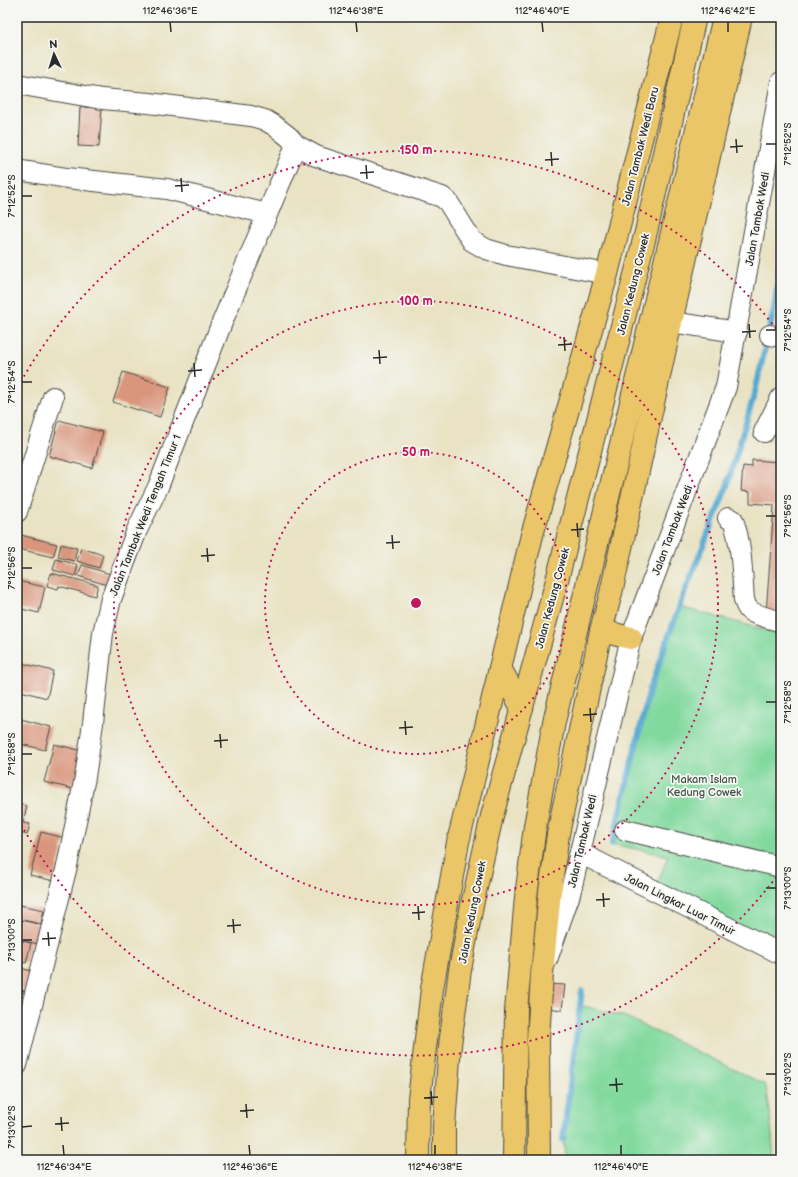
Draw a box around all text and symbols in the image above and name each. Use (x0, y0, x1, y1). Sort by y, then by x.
text: 112°46'36"E (143, 5, 198, 17)
text: 112°46'38"E (329, 5, 384, 17)
text: 112°46'40"E (515, 5, 570, 17)
text: 112°46'42"E (701, 5, 756, 17)
north arrow (34, 34, 74, 74)
text: N (49, 38, 58, 51)
street label: Jalan Tambak Wedi Baru (619, 85, 662, 207)
text: 7°12'52"S (782, 123, 794, 165)
text: 150 m (400, 143, 432, 158)
street label: Jalan Tambak Wedi (743, 171, 772, 267)
text: 7°12'52"S (6, 175, 18, 217)
street label: Jalan Kedung Cowek (615, 231, 653, 336)
text: 100 m (399, 294, 433, 309)
text: 7°12'54"S (782, 308, 794, 352)
text: 7°12'54"S (6, 360, 18, 404)
street label: Jalan Tambak Wedi Tengah Timur 1 (107, 433, 184, 598)
text: 50 m (402, 445, 430, 460)
street label: Jalan Tambak Wedi (649, 483, 696, 577)
text: 7°12'56"S (782, 494, 794, 538)
text: 7°12'56"S (6, 546, 18, 590)
street label: Jalan Kedung Cowek (533, 546, 572, 650)
centre of rings (409, 596, 423, 610)
text: 7°12'58"S (782, 681, 794, 723)
text: 7°12'58"S (6, 733, 18, 775)
park label: Makam Islam Kedung Cowek (667, 773, 742, 799)
street label: Jalan Tambak Wedi (565, 793, 600, 889)
street label: Jalan Kedung Cowek (456, 859, 489, 964)
text: 7°13'00"S (782, 866, 794, 910)
street label: Jalan Lingkar Luar Timur (622, 871, 738, 939)
text: 7°13'00"S (6, 918, 18, 962)
text: 7°13'02"S (782, 1052, 794, 1096)
text: 7°13'02"S (6, 1105, 18, 1149)
text: 112°46'34"E (37, 1161, 92, 1173)
text: 112°46'36"E (223, 1161, 278, 1173)
text: 112°46'38"E (408, 1161, 463, 1173)
text: 112°46'40"E (594, 1161, 649, 1173)

